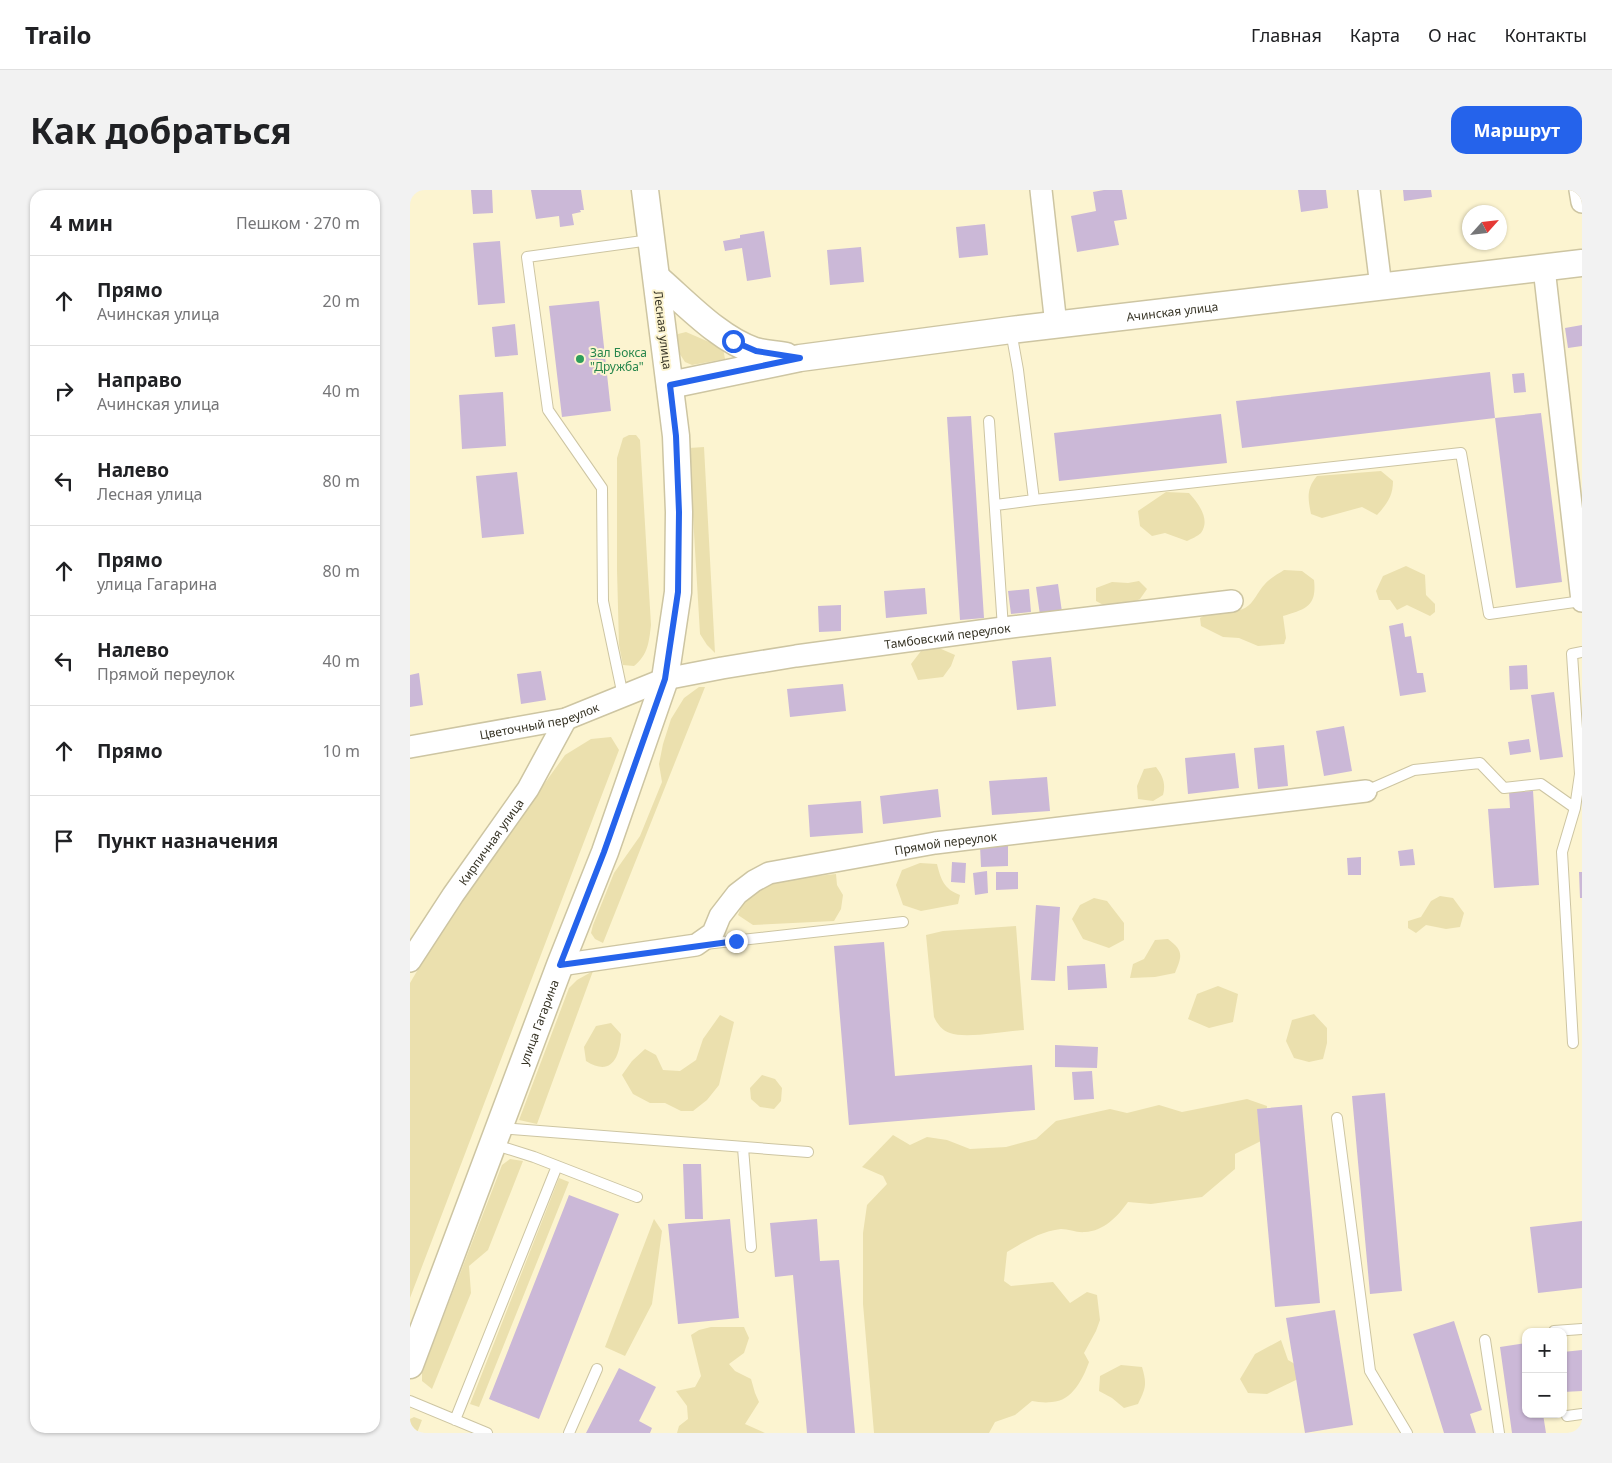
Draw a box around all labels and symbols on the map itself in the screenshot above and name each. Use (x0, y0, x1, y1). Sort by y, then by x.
north arrow (1462, 205, 1507, 250)
street label: Лесная улица (650, 290, 676, 370)
street label: Ачинская улица (1126, 297, 1219, 325)
route start (722, 330, 745, 353)
place label: Зал Бокса "Дружба" (590, 344, 647, 375)
marker: Зал Бокса "Дружба" (574, 353, 586, 365)
street label: Тамбовский переулок (883, 619, 1012, 652)
street label: Цветочный переулок (478, 698, 602, 743)
street label: Кирпичная улица (454, 795, 527, 888)
street label: Прямой переулок (893, 827, 998, 859)
route end (725, 930, 748, 953)
street label: улица Гагарина (515, 977, 562, 1068)

